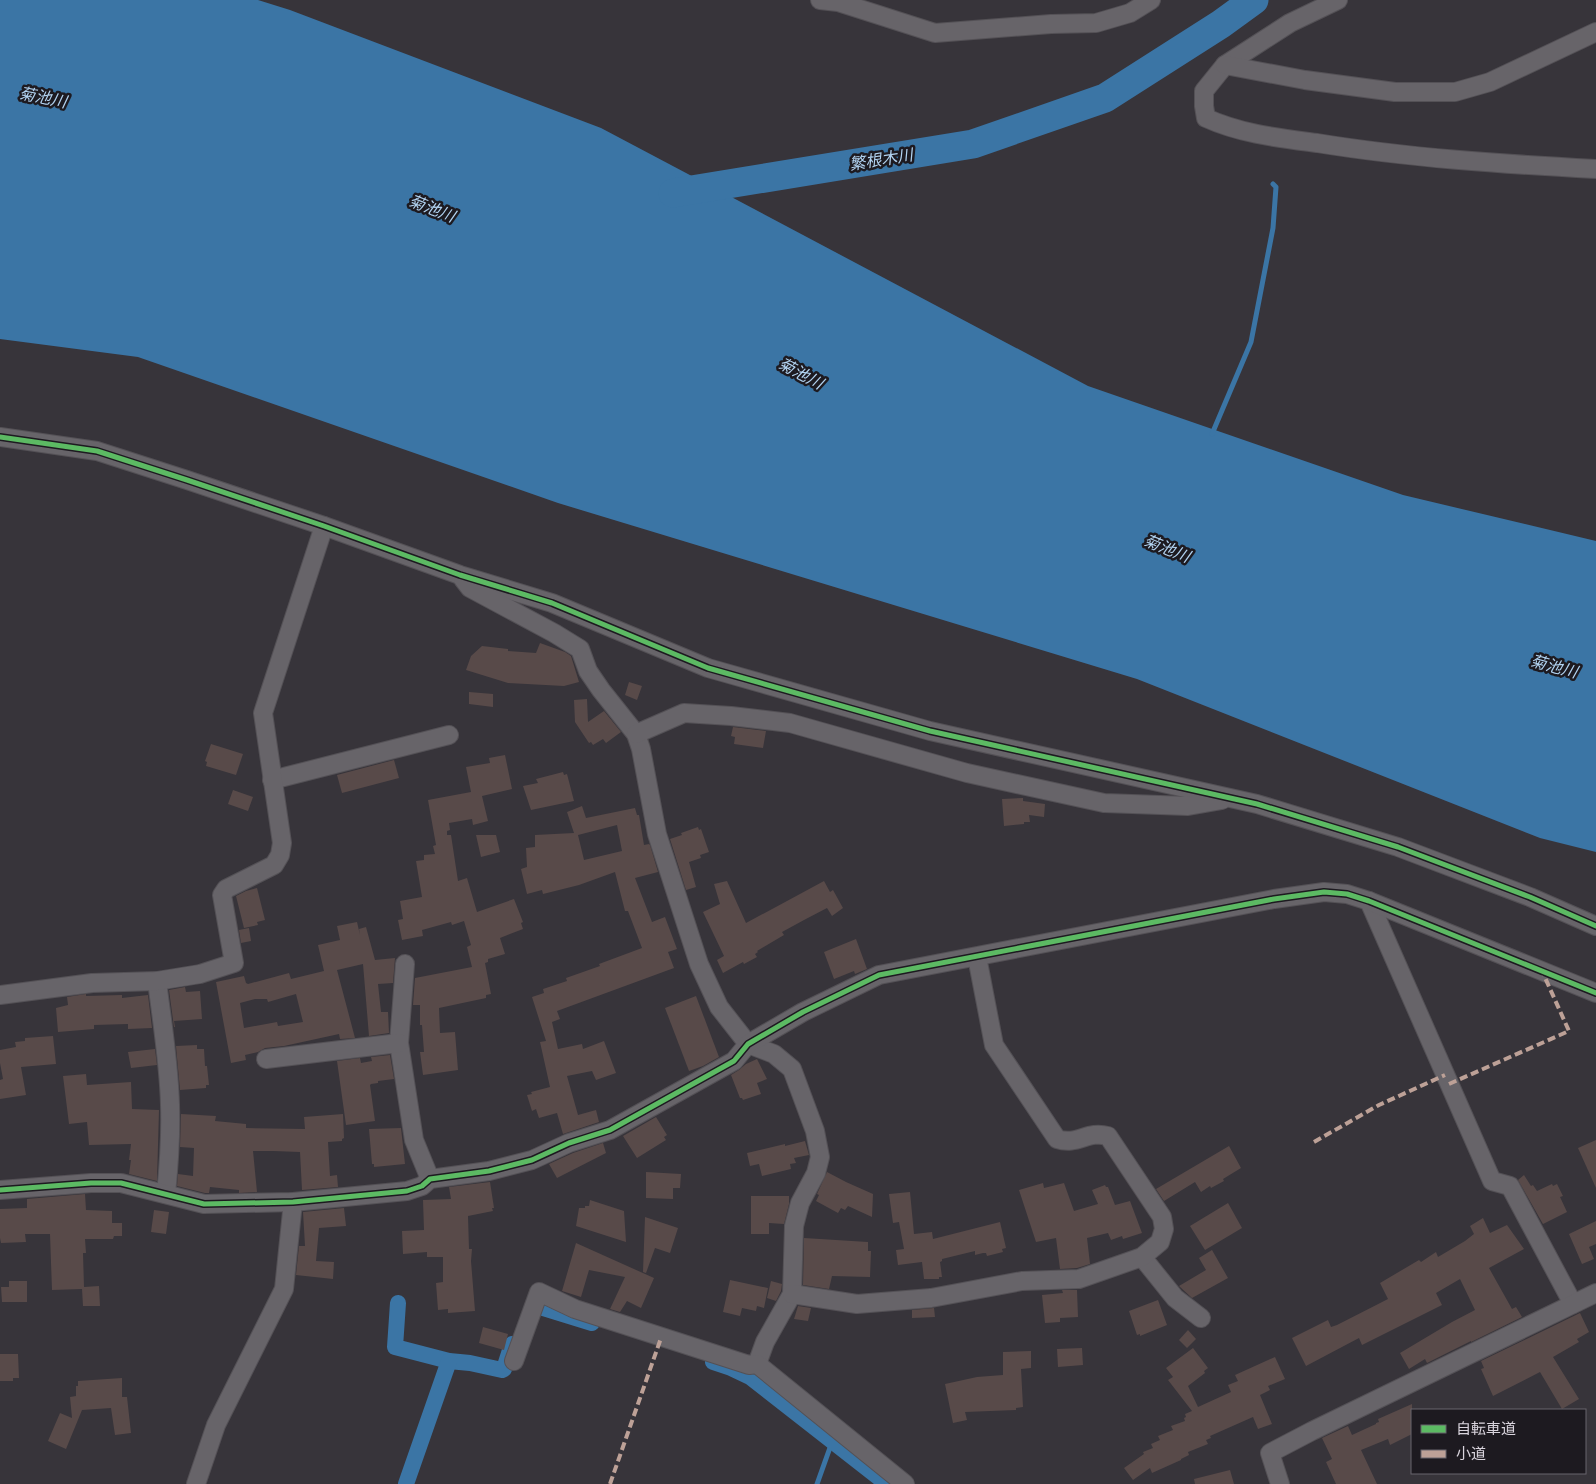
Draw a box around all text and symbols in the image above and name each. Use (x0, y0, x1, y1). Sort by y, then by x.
water label: 菊池川 (18, 85, 70, 111)
water label: 繁根木川 (848, 146, 916, 173)
water label: 菊池川 (406, 192, 459, 226)
water label: 菊池川 (776, 355, 828, 393)
water label: 菊池川 (1141, 532, 1194, 566)
water label: 菊池川 (1528, 652, 1581, 681)
legend (1411, 1409, 1586, 1474)
text: 自転車道 (1456, 1420, 1516, 1437)
text: 小道 (1456, 1445, 1486, 1462)

